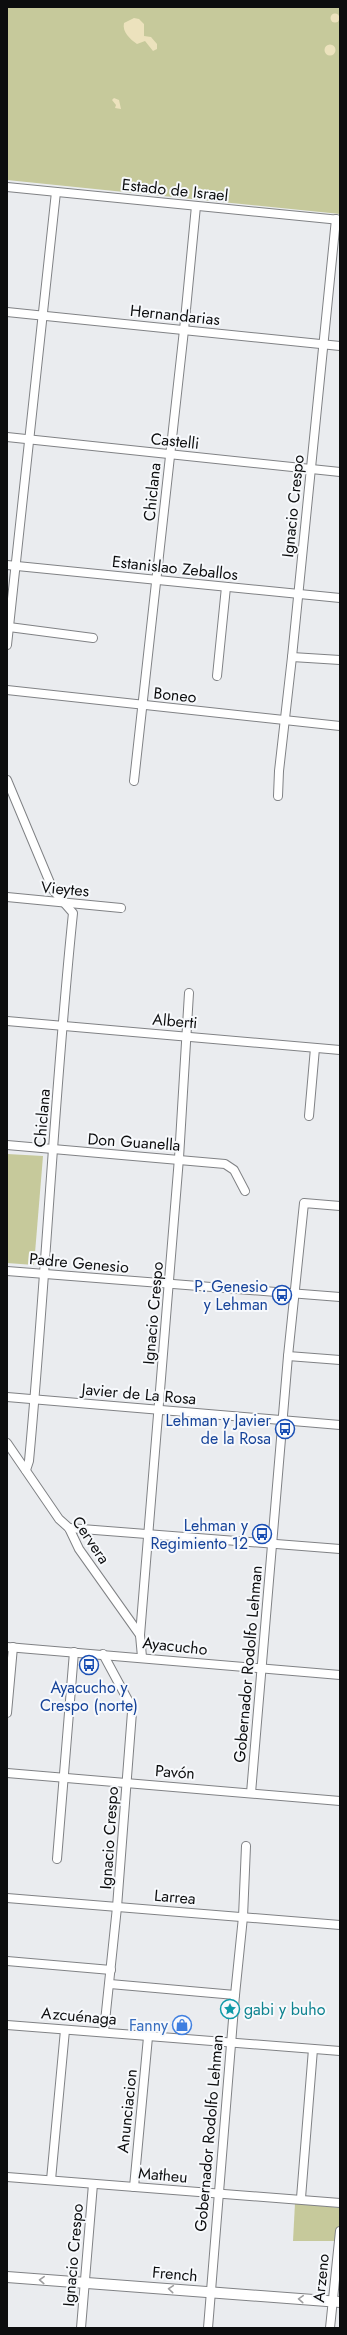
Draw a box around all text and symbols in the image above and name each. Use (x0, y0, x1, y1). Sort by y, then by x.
street label: Estado de Israel (121, 173, 229, 207)
street label: Hernandarias (129, 299, 221, 331)
street label: Castelli (150, 427, 200, 455)
street label: Ignacio Crespo (276, 453, 310, 559)
street label: Chiclana (137, 462, 167, 522)
street label: Estanislao Zeballos (111, 550, 239, 586)
street label: Boneo (152, 681, 198, 709)
street label: Vieytes (40, 875, 90, 903)
street label: Alberti (152, 1008, 198, 1034)
street label: Chiclana (28, 1088, 56, 1148)
street label: Don Guanella (87, 1127, 181, 1157)
street label: Padre Genesio (28, 1247, 130, 1279)
street label: Ignacio Crespo (137, 1260, 169, 1365)
place label: P. Genesio y Lehman (194, 1275, 268, 1316)
bus stop icon: P. Genesio y Lehman (271, 1284, 293, 1306)
street label: Javier de La Rosa (79, 1377, 197, 1410)
place label: Lehman y Javier de la Rosa (166, 1409, 271, 1450)
bus stop icon: Lehman y Javier de la Rosa (274, 1418, 296, 1440)
street label: Cervera (67, 1511, 115, 1569)
place label: Lehman y Regimiento 12 (151, 1514, 249, 1555)
bus stop icon: Lehman y Regimiento 12 (251, 1523, 273, 1545)
street label: Gobernador Rodolfo Lehman (228, 1564, 268, 1764)
street label: Ayacucho (141, 1631, 209, 1661)
bus stop icon: Ayacucho y Crespo (norte) (78, 1654, 100, 1676)
place label: Ayacucho y Crespo (norte) (40, 1676, 138, 1717)
street label: Pavón (154, 1759, 196, 1785)
street label: Ignacio Crespo (94, 1785, 124, 1890)
street label: Larrea (153, 1884, 197, 1910)
place icon: gabi y buho (219, 1998, 241, 2020)
place label: gabi y buho (244, 1998, 326, 2021)
street label: Azcuénaga (40, 2001, 118, 2031)
place label: Fanny (129, 2014, 169, 2037)
shop icon: Fanny (171, 2014, 193, 2036)
street label: Gobernador Rodolfo Lehman (189, 2033, 229, 2233)
street label: Anunciacion (111, 2068, 143, 2154)
street label: Matheu (137, 2161, 189, 2189)
street label: Ignacio Crespo (57, 2202, 89, 2307)
street label: Arzeno (307, 2252, 335, 2304)
street label: French (151, 2261, 199, 2287)
one-way arrow (39, 2275, 45, 2284)
one-way arrow (168, 2285, 175, 2294)
one-way arrow (298, 2294, 304, 2303)

